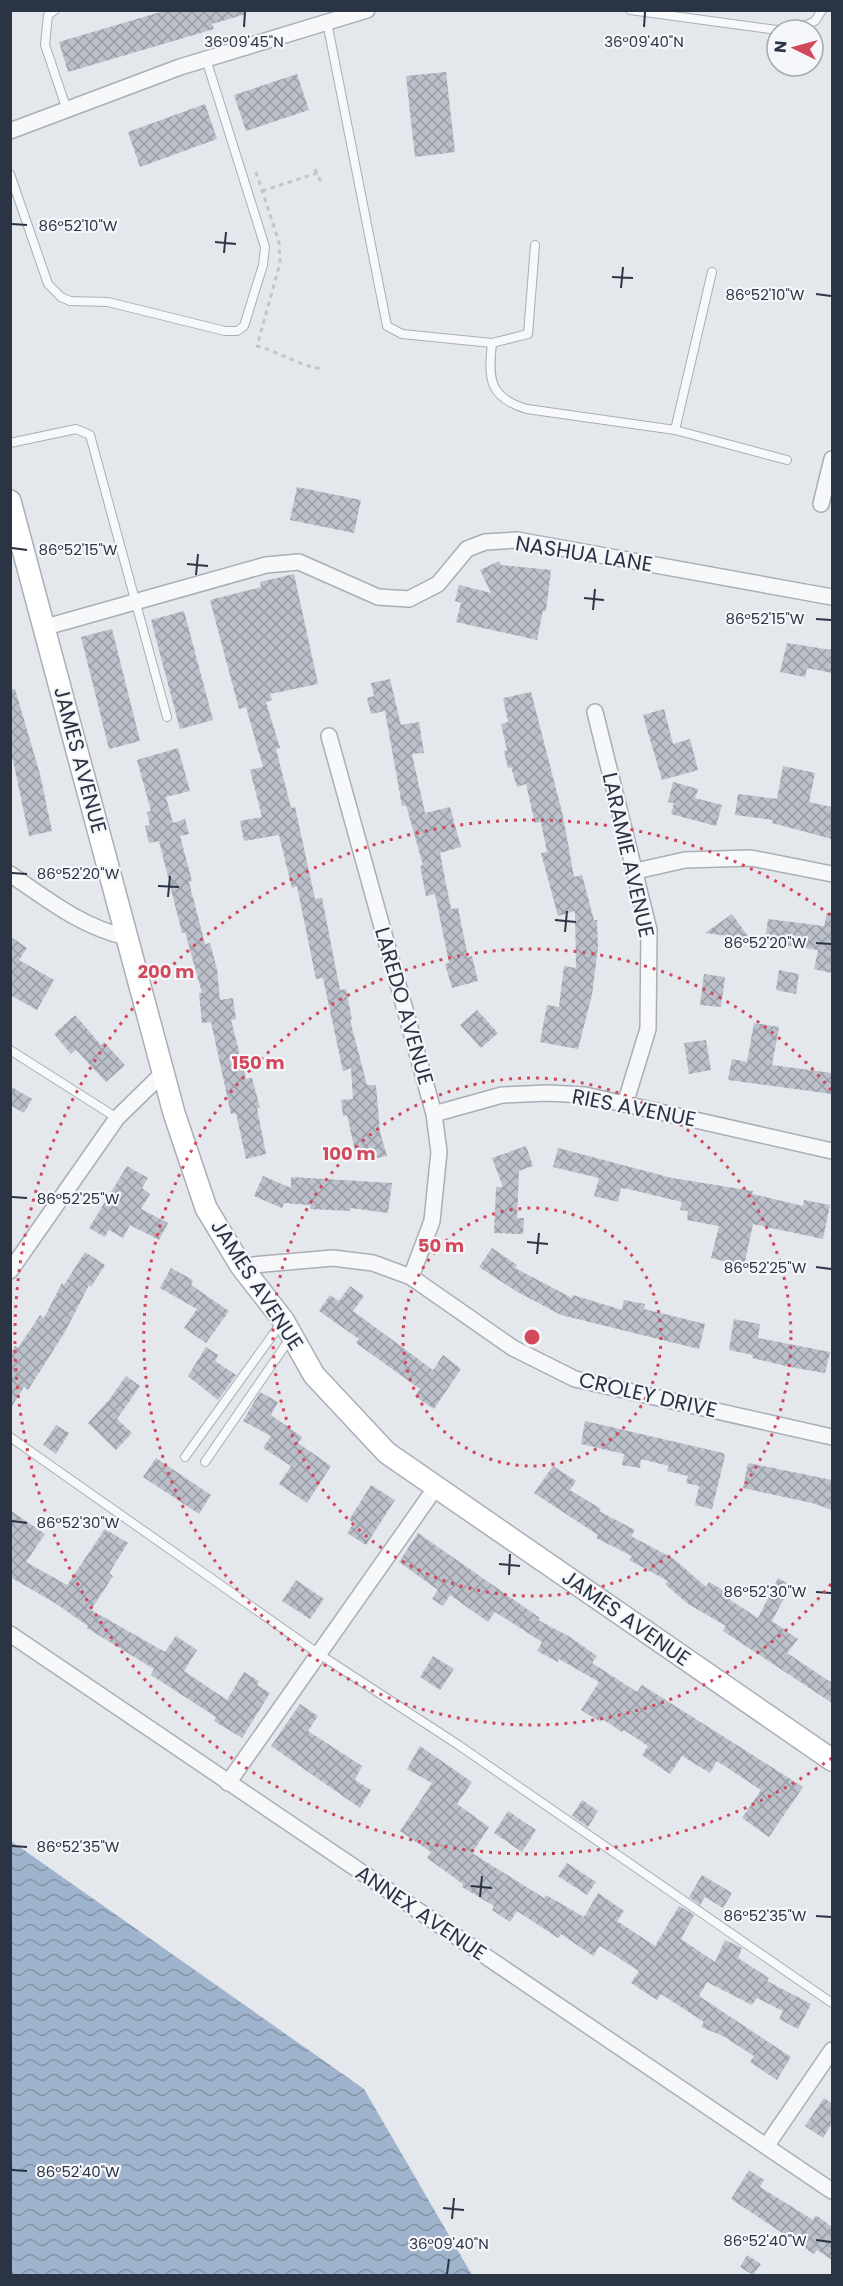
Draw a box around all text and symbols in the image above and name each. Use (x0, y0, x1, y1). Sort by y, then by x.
north arrow (765, 18, 825, 78)
text: 36°09'45"N (204, 31, 284, 52)
text: 36°09'40"N (604, 31, 684, 52)
text: N (769, 40, 793, 54)
text: 86°52'10"W (39, 215, 118, 236)
text: 86°52'10"W (726, 284, 805, 305)
street label: NASHUA LANE (513, 528, 655, 579)
text: 86°52'15"W (39, 539, 118, 560)
text: 86°52'15"W (726, 608, 805, 629)
street label: JAMES AVENUE (47, 683, 114, 837)
street label: LARAMIE AVENUE (595, 769, 662, 940)
text: 86°52'20"W (37, 863, 120, 884)
street label: LAREDO AVENUE (368, 924, 441, 1088)
text: 86°52'20"W (724, 932, 807, 953)
text: 200 m (138, 959, 194, 984)
text: 150 m (231, 1050, 285, 1075)
street label: RIES AVENUE (570, 1081, 698, 1134)
text: 100 m (322, 1141, 376, 1166)
text: 86°52'25"W (37, 1188, 120, 1209)
street label: JAMES AVENUE (204, 1214, 311, 1356)
text: 50 m (418, 1233, 464, 1258)
text: 86°52'25"W (724, 1257, 807, 1278)
centre of rings (522, 1327, 542, 1347)
street label: CROLEY DRIVE (576, 1365, 720, 1424)
text: 86°52'30"W (37, 1512, 120, 1533)
street label: JAMES AVENUE (556, 1562, 696, 1673)
text: 86°52'30"W (724, 1581, 807, 1602)
text: 86°52'35"W (37, 1836, 120, 1857)
street label: ANNEX AVENUE (350, 1858, 492, 1967)
text: 86°52'35"W (724, 1905, 807, 1926)
text: 86°52'40"W (36, 2161, 120, 2182)
text: 86°52'40"W (723, 2230, 807, 2251)
text: 36°09'40"N (409, 2233, 489, 2254)

